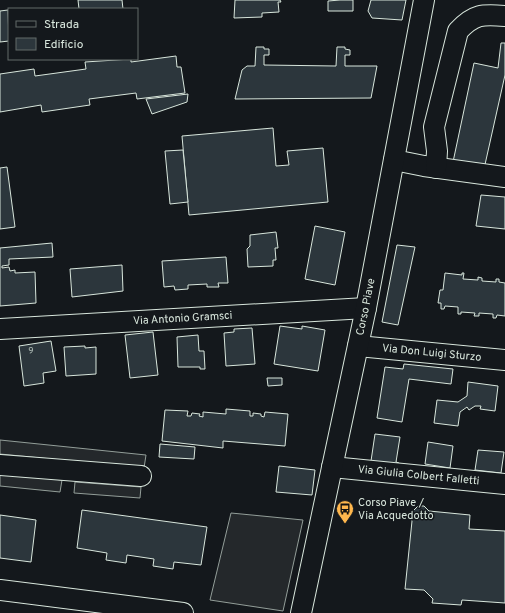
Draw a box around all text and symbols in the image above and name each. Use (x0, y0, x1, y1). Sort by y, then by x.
legend (8, 8, 138, 60)
text: Strada (44, 17, 79, 33)
text: Edificio (44, 37, 84, 53)
street label: Corso Piave (353, 277, 378, 337)
street label: Via Antonio Gramsci (133, 309, 233, 328)
street label: Via Don Luigi Sturzo (381, 341, 482, 365)
house number: 9 (28, 346, 34, 357)
street label: Via Giulia Colbert Falletti (357, 463, 480, 488)
place label: Corso Piave / Via Acquedotto (358, 496, 434, 523)
bus stop icon: Corso Piave / Via Acquedotto (335, 499, 355, 524)

